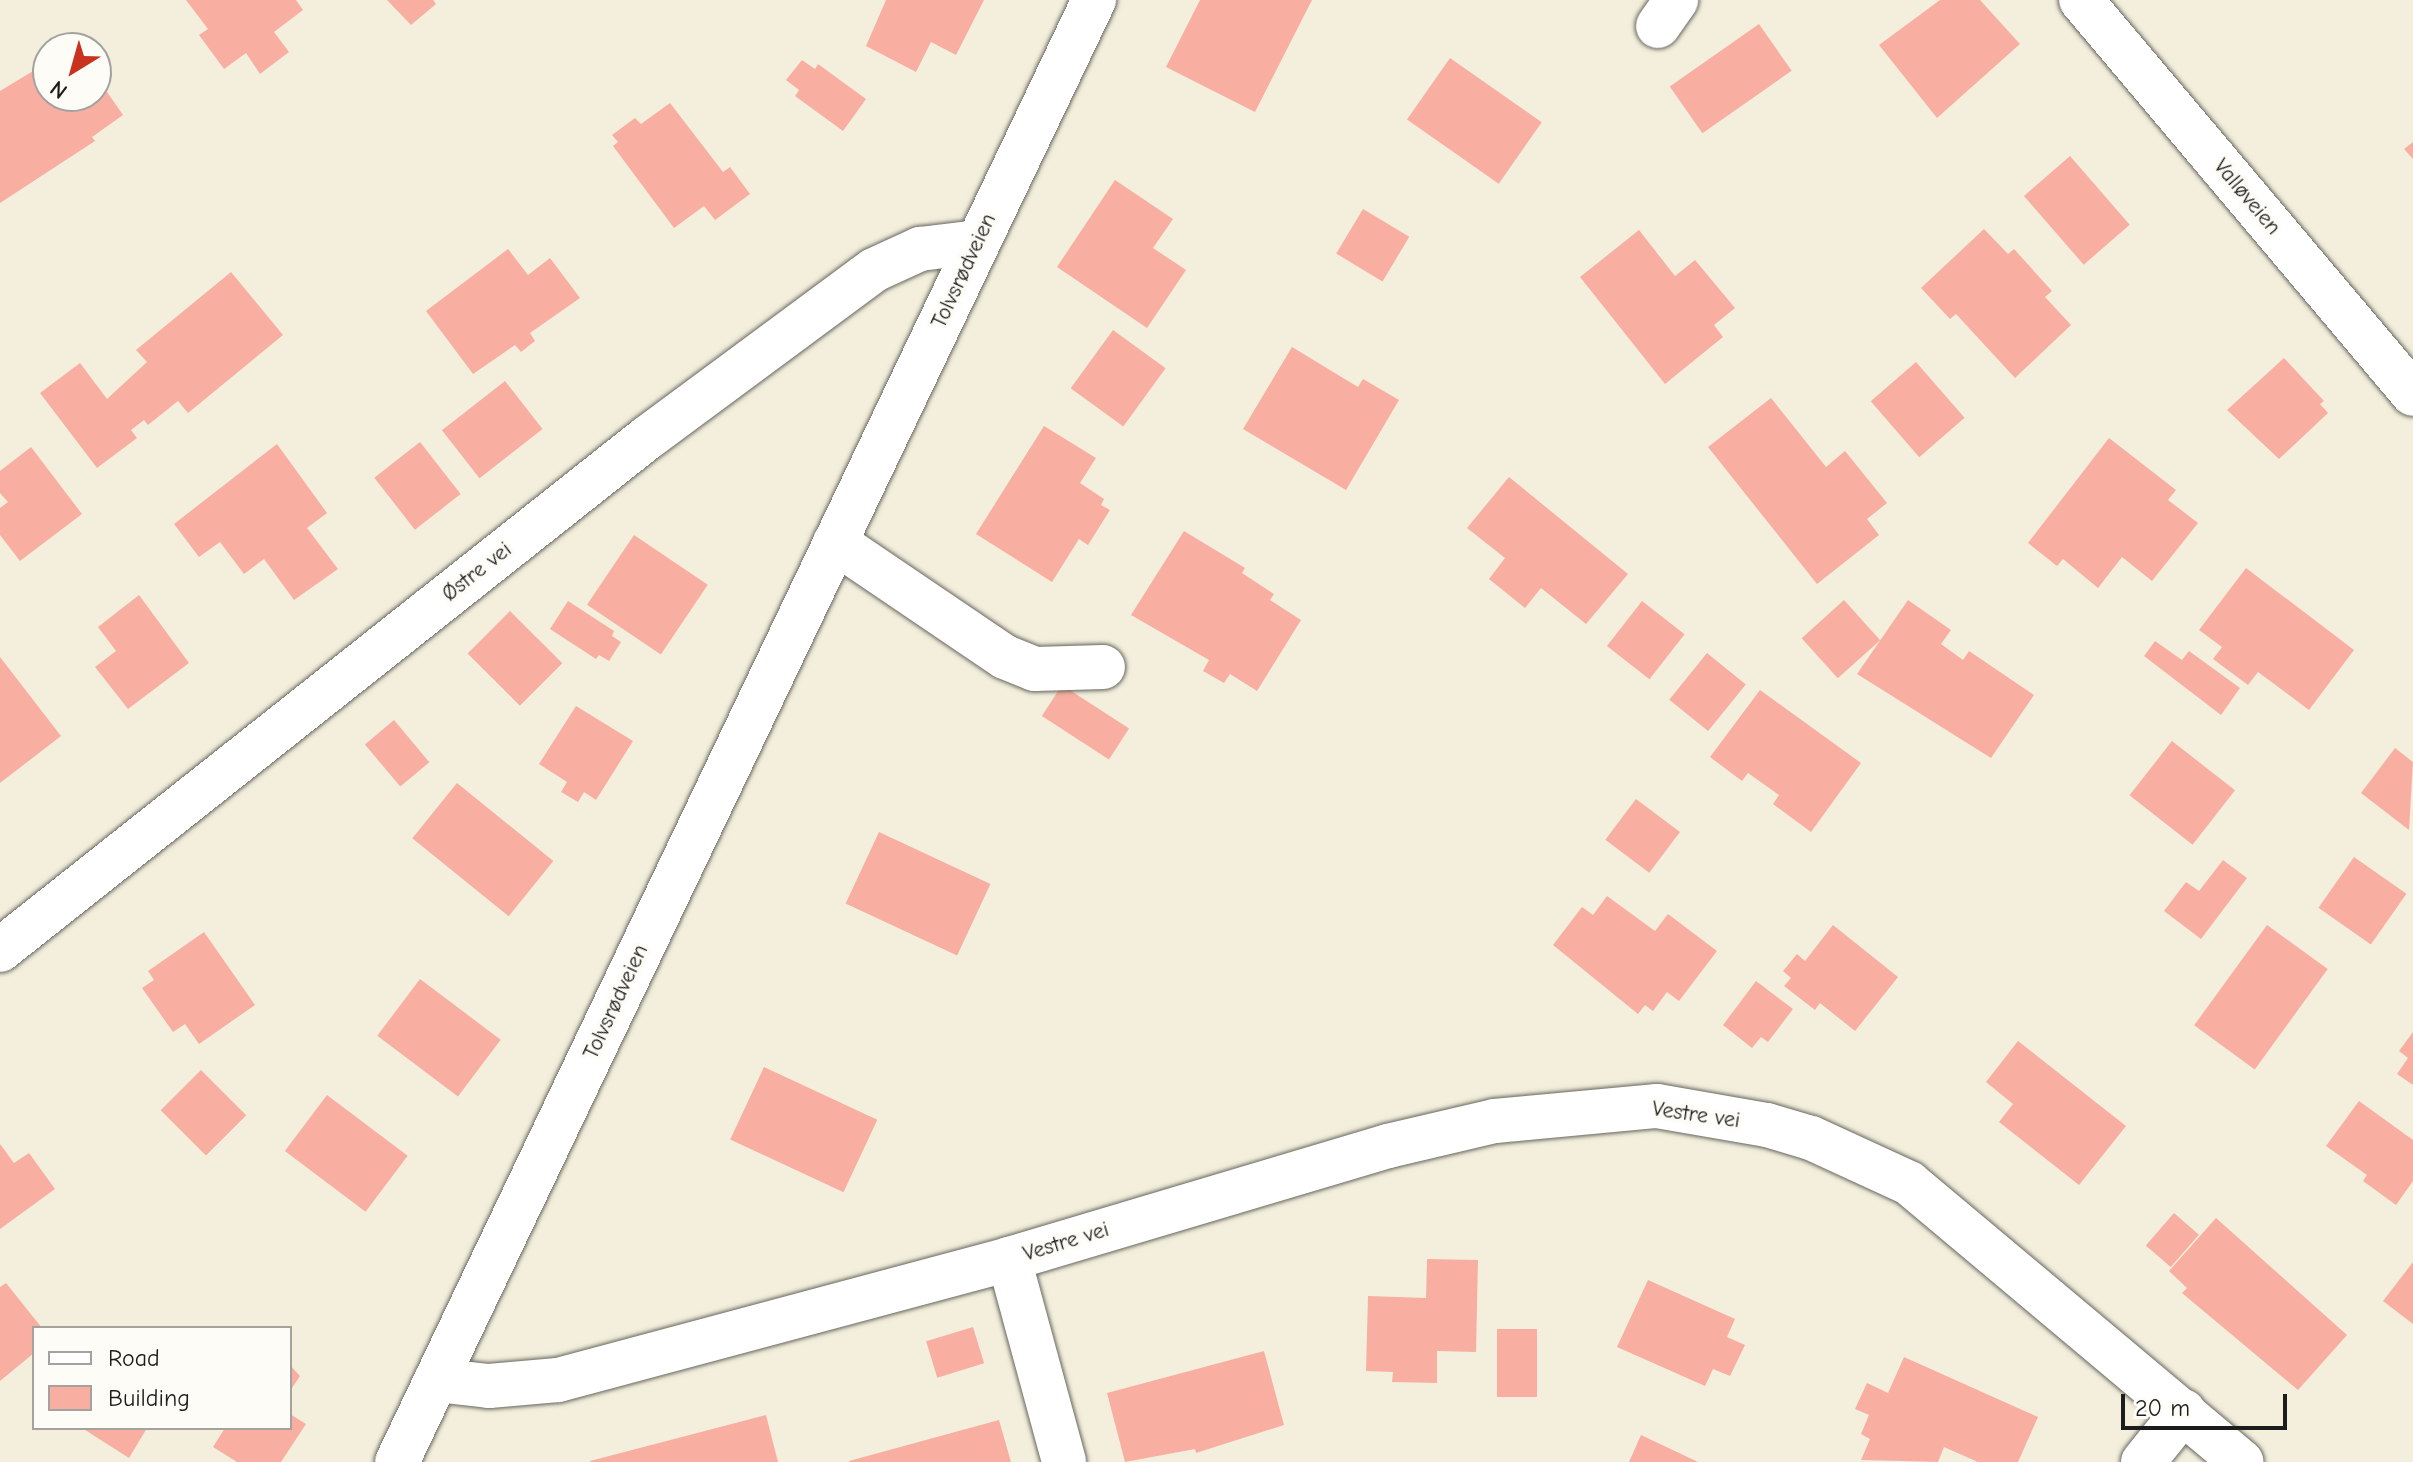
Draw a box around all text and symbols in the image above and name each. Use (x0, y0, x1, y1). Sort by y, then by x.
north arrow (32, 32, 112, 112)
text: N (45, 75, 72, 104)
street label: Valløveien (2208, 154, 2286, 240)
street label: Tolvsrødveien (926, 209, 1002, 333)
street label: Østre vei (437, 537, 517, 607)
street label: Tolvsrødveien (578, 940, 654, 1064)
street label: Vestre vei (1650, 1096, 1742, 1134)
street label: Vestre vei (1020, 1216, 1112, 1268)
legend (32, 1326, 292, 1430)
text: Road (108, 1344, 160, 1372)
scale bar (2125, 1378, 2291, 1428)
text: Building (108, 1384, 190, 1412)
text: 20 m (2135, 1394, 2190, 1422)

